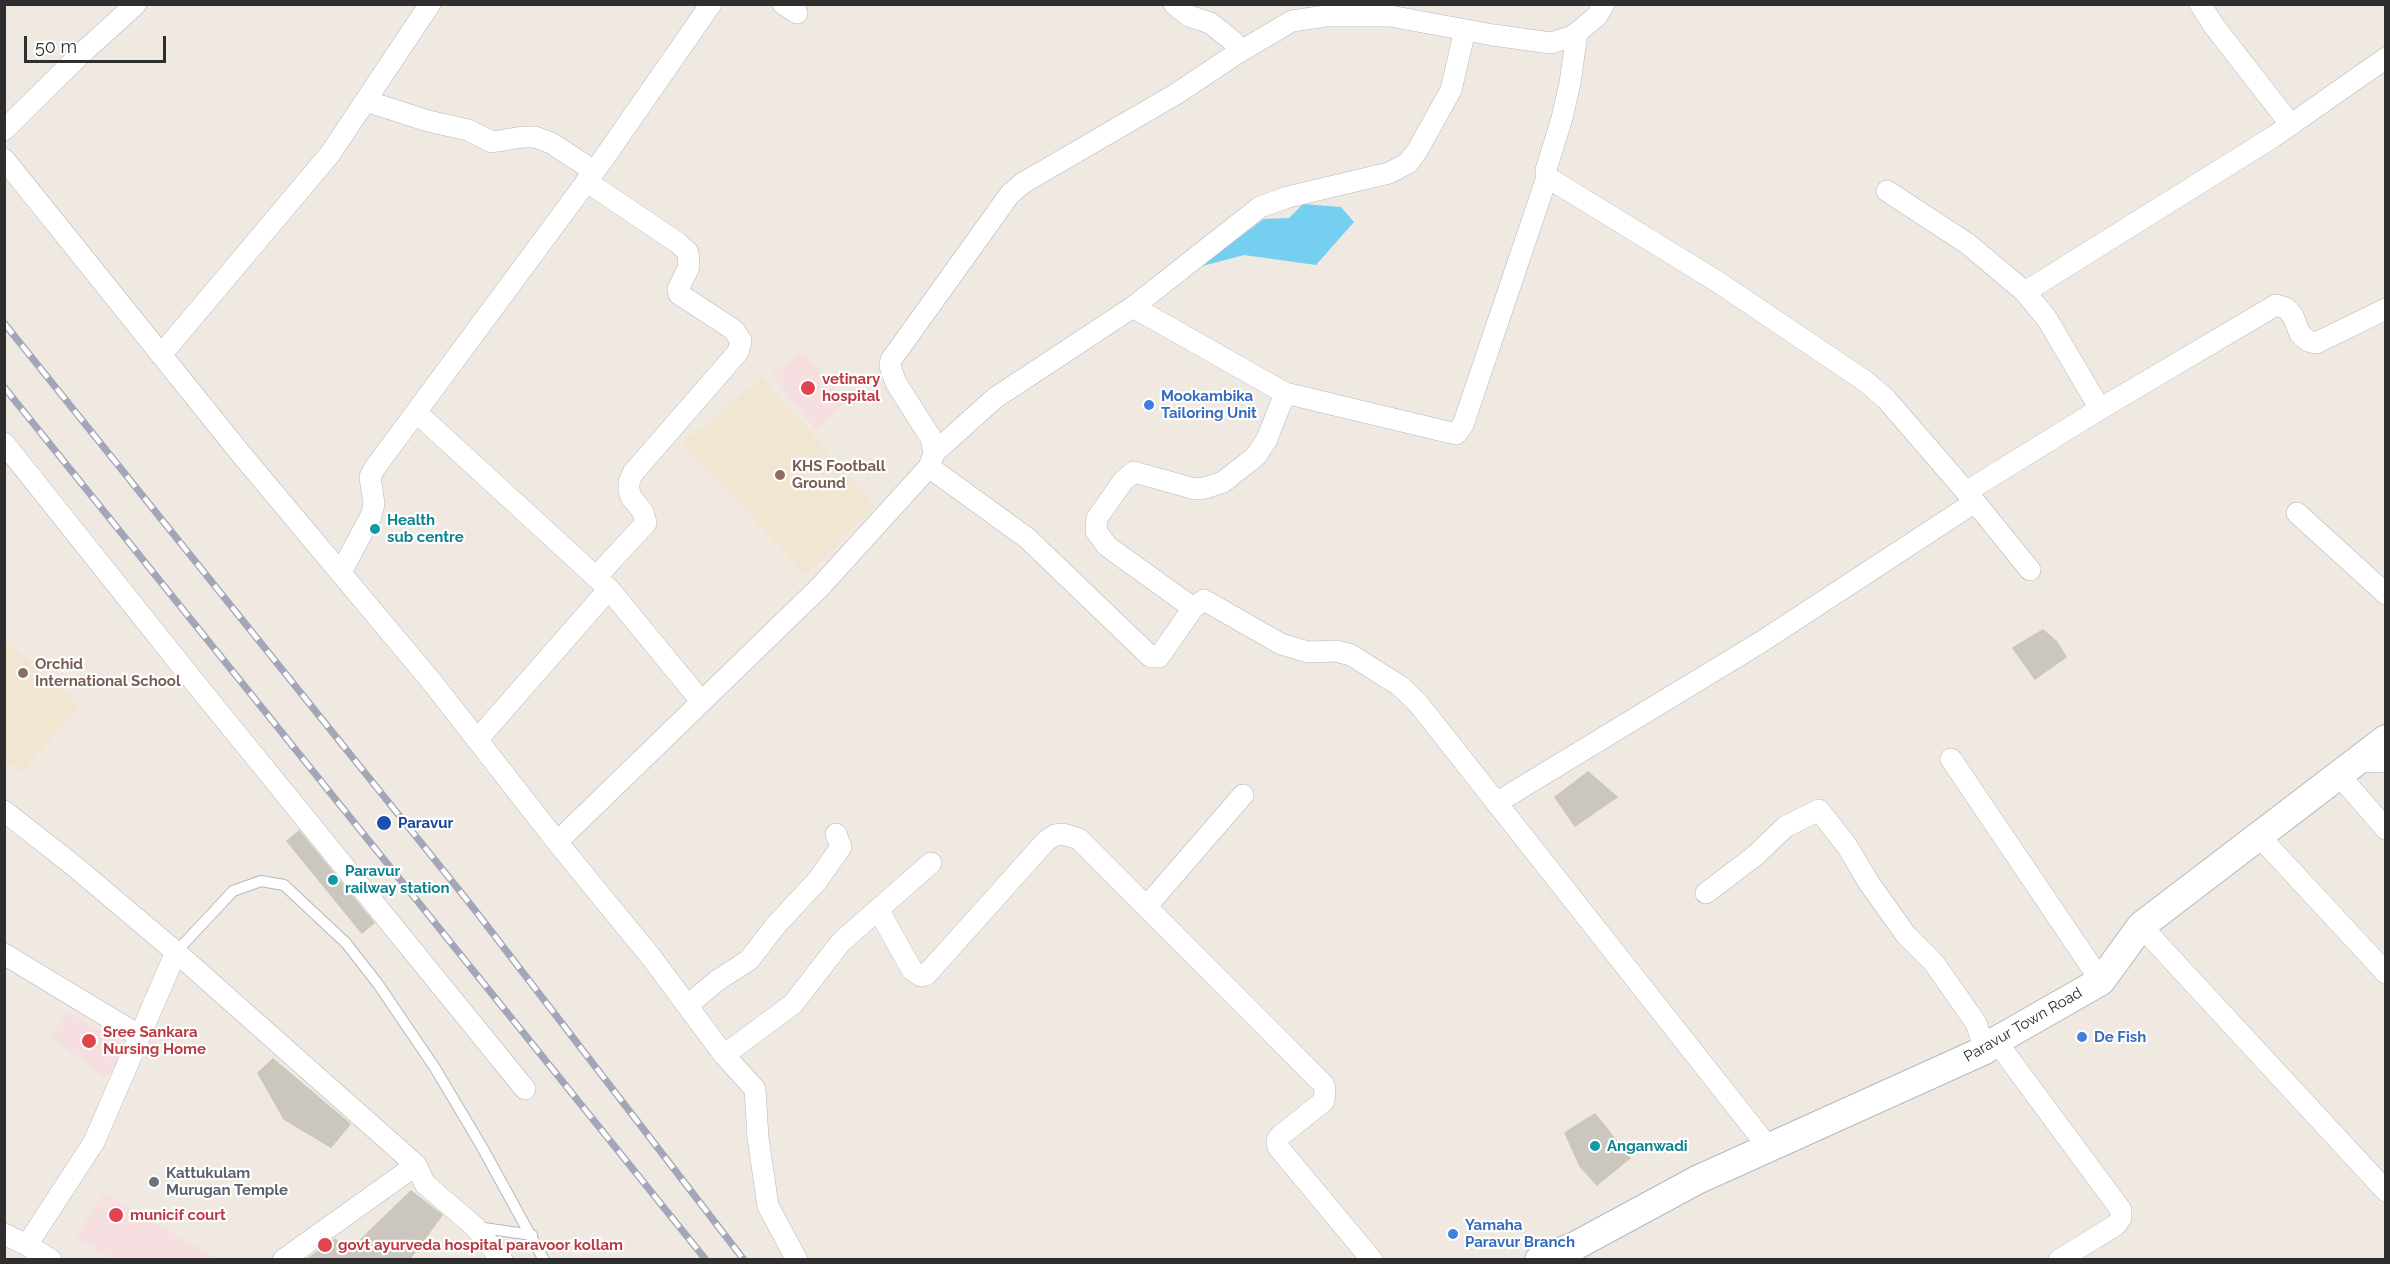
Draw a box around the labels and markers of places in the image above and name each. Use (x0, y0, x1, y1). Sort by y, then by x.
place label: vetinary hospital (822, 370, 880, 405)
marker: vetinary hospital (799, 379, 817, 397)
place label: Mookambika Tailoring Unit (1161, 387, 1257, 422)
marker: Mookambika Tailoring Unit (1142, 398, 1156, 412)
place label: KHS Football Ground (792, 457, 886, 492)
marker: KHS Football Ground (773, 468, 787, 482)
place label: Health sub centre (387, 511, 464, 546)
marker: Health sub centre (368, 522, 382, 536)
place label: Orchid International School (35, 655, 181, 690)
marker: Orchid International School (16, 666, 30, 680)
marker: Paravur (375, 814, 393, 832)
place label: Paravur (398, 814, 453, 832)
place label: Paravur railway station (345, 862, 450, 897)
marker: Paravur railway station (326, 873, 340, 887)
place label: Sree Sankara Nursing Home (103, 1023, 206, 1058)
place label: De Fish (2094, 1028, 2146, 1046)
marker: De Fish (2075, 1030, 2089, 1044)
marker: Sree Sankara Nursing Home (80, 1032, 98, 1050)
place label: Anganwadi (1607, 1137, 1688, 1155)
marker: Anganwadi (1588, 1139, 1602, 1153)
place label: Kattukulam Murugan Temple (166, 1164, 288, 1199)
marker: Kattukulam Murugan Temple (147, 1175, 161, 1189)
marker: municif court (107, 1206, 125, 1224)
place label: municif court (130, 1206, 226, 1224)
place label: Yamaha Paravur Branch (1465, 1216, 1575, 1251)
marker: Yamaha Paravur Branch (1446, 1227, 1460, 1241)
marker: govt ayurveda hospital paravoor kollam (316, 1236, 334, 1254)
place label: govt ayurveda hospital paravoor kollam (338, 1236, 623, 1254)

